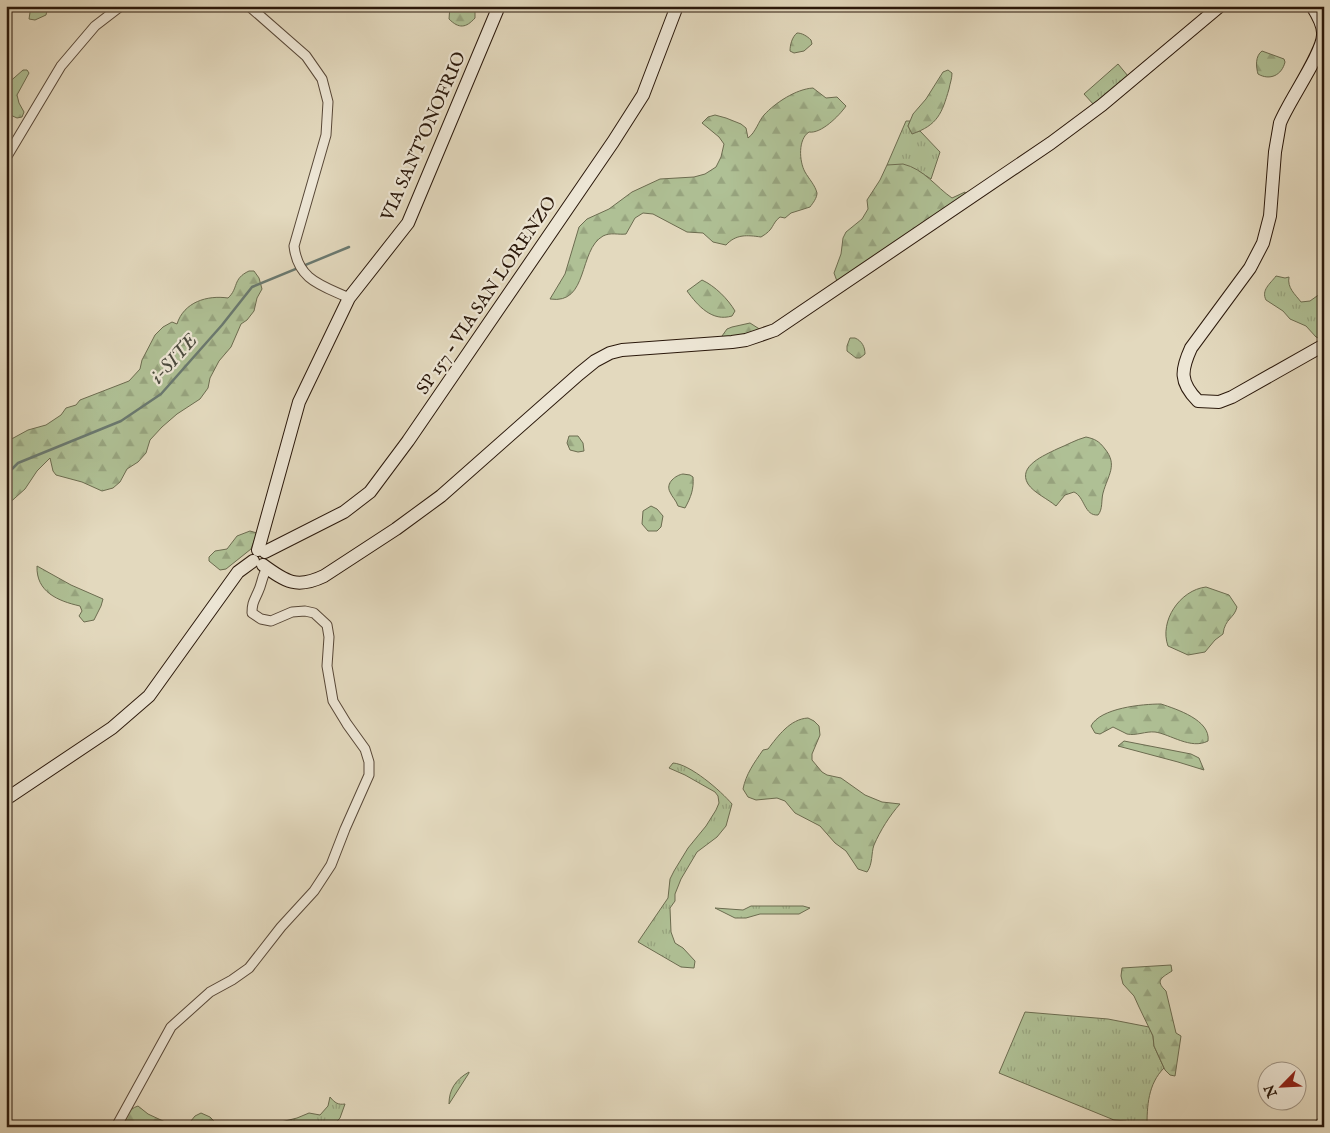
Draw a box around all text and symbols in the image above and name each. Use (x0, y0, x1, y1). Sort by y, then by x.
street label: VIA SANT'ONOFRIO (376, 48, 472, 226)
street label: SP 157 - VIA SAN LORENZO (412, 192, 562, 400)
water label: i-SITE (146, 329, 203, 389)
north arrow (1258, 1060, 1308, 1110)
text: N (1260, 1082, 1282, 1101)

